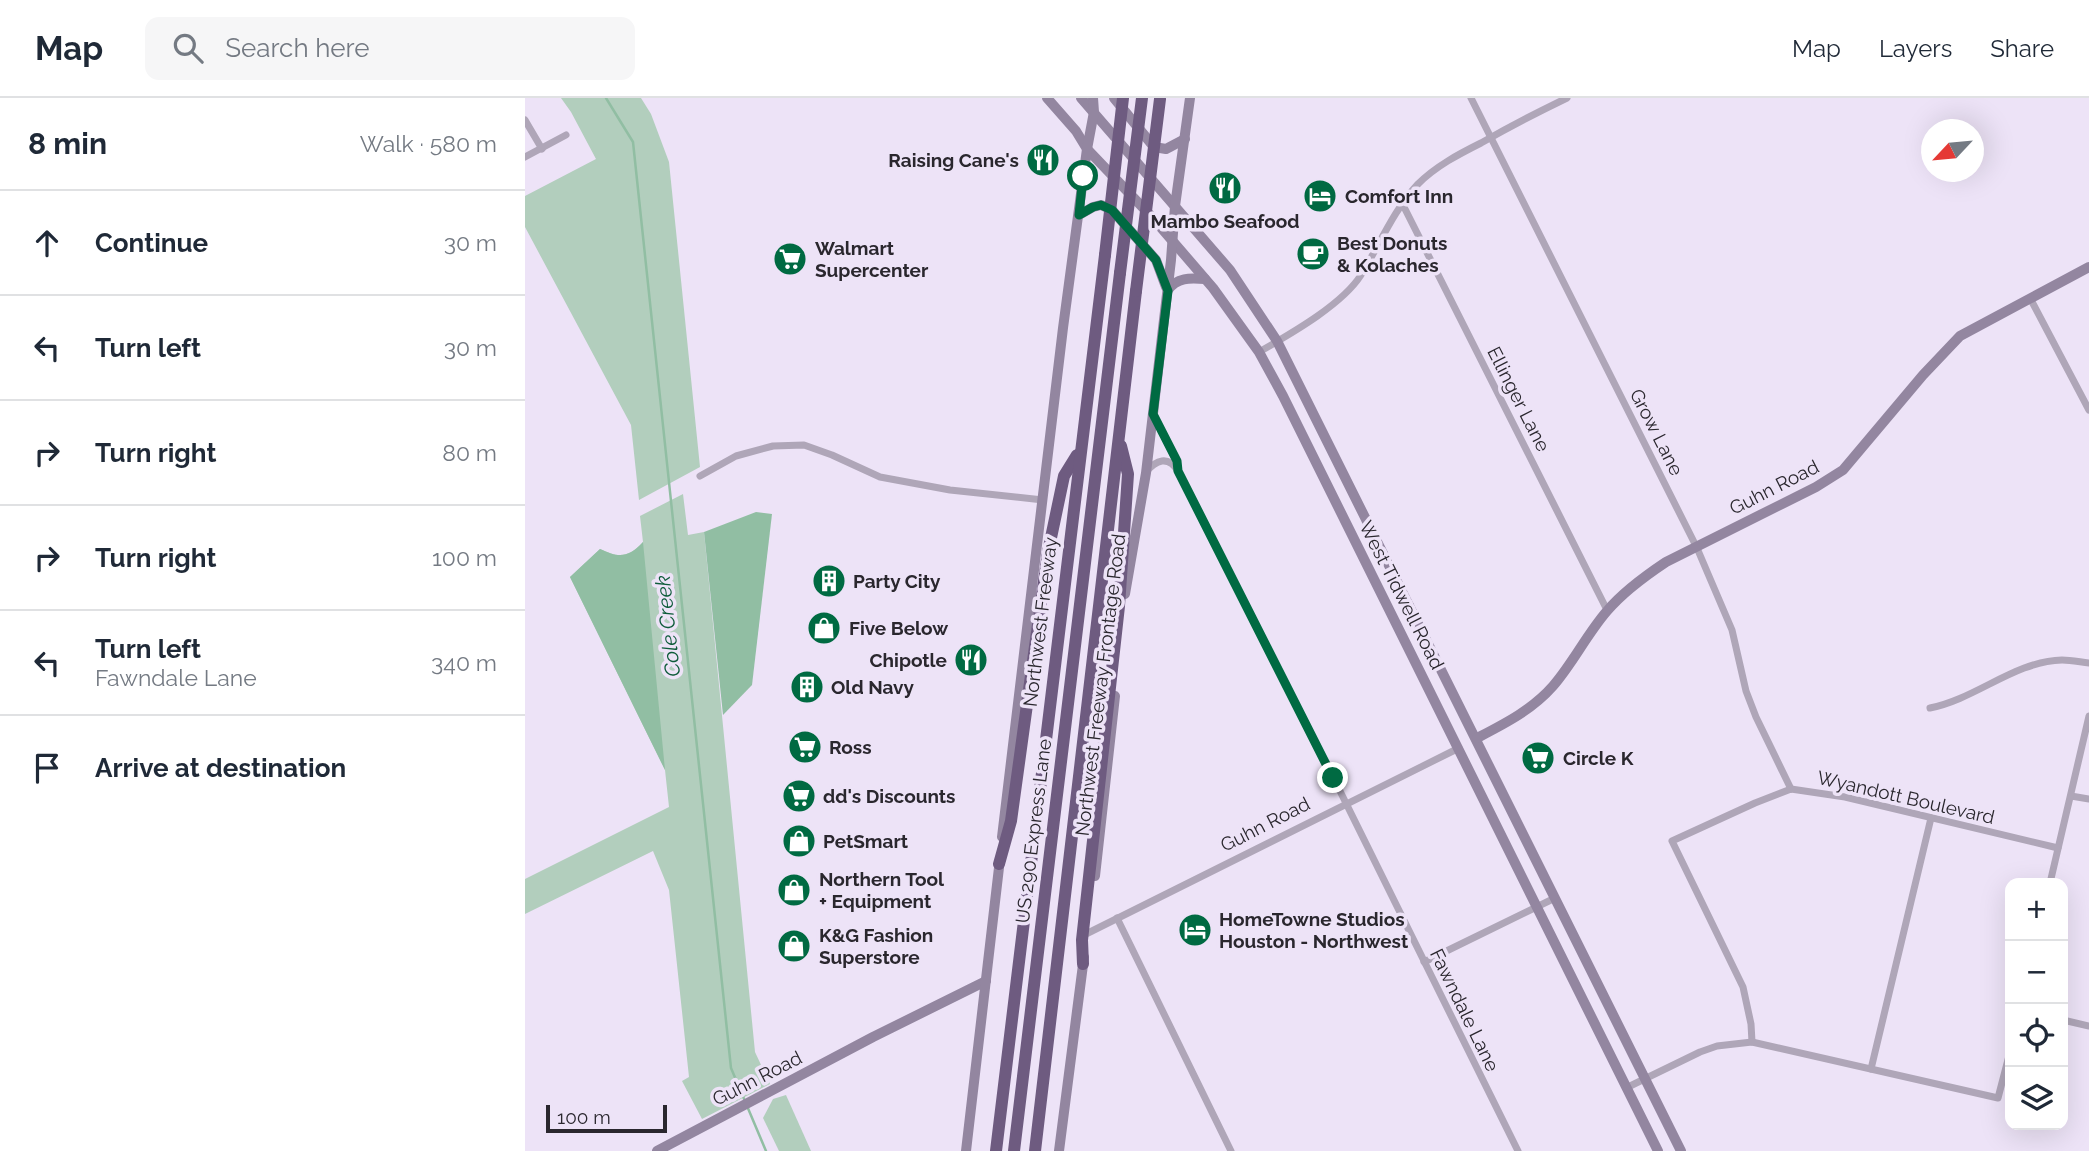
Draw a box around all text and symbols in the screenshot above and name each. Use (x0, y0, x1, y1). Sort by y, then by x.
search box (145, 17, 635, 80)
text: Map (35, 29, 103, 68)
icon: search (169, 29, 207, 67)
text: Search here (225, 33, 370, 63)
text: Map (1792, 34, 1841, 63)
text: Layers (1879, 34, 1952, 63)
text: Share (1990, 34, 2054, 63)
north arrow (1921, 119, 1984, 182)
text: 8 min (28, 126, 107, 161)
text: Walk · 580 m (360, 130, 497, 157)
restaurant icon: Raising Cane's (1024, 141, 1062, 179)
place label: Raising Cane's (888, 149, 1019, 171)
route start (1067, 160, 1098, 191)
restaurant icon: Mambo Seafood (1206, 169, 1244, 207)
hotel icon: Comfort Inn (1301, 177, 1339, 215)
place label: Comfort Inn (1345, 185, 1453, 207)
place label: Mambo Seafood (1150, 210, 1300, 232)
icon: ahead (28, 224, 66, 262)
text: Continue (95, 228, 208, 258)
text: 30 m (444, 229, 497, 256)
place label: Best Donuts & Kolaches (1337, 232, 1447, 276)
cafe icon: Best Donuts & Kolaches (1294, 235, 1332, 273)
place label: Walmart Supercenter (815, 237, 929, 281)
supermarket icon: Walmart Supercenter (771, 240, 809, 278)
icon: left (28, 329, 66, 367)
text: Turn left (95, 333, 201, 363)
text: 30 m (444, 334, 497, 361)
street label: Ellinger Lane (1483, 343, 1555, 455)
street label: Grow Lane (1626, 385, 1688, 479)
icon: right (28, 434, 66, 472)
text: Turn right (95, 438, 216, 468)
text: 80 m (442, 439, 497, 466)
street label: Guhn Road (1726, 455, 1822, 519)
street label: West Tidwell Road (1355, 517, 1449, 673)
street label: Northwest Freeway Frontage Road (1071, 533, 1129, 837)
street label: Northwest Freeway (1019, 536, 1061, 708)
icon: right (28, 539, 66, 577)
text: Turn right (95, 543, 216, 573)
text: 100 m (432, 544, 497, 571)
building icon: Party City (810, 562, 848, 600)
place label: Party City (853, 570, 941, 592)
water label: Cole Creek (650, 574, 685, 678)
shop icon: Five Below (805, 609, 843, 647)
place label: Five Below (849, 617, 948, 639)
text: Turn left (95, 634, 201, 664)
restaurant icon: Chipotle (952, 641, 990, 679)
icon: left (28, 644, 66, 682)
text: 340 m (431, 649, 497, 676)
place label: Chipotle (870, 649, 947, 671)
text: Fawndale Lane (95, 664, 257, 691)
building icon: Old Navy (788, 668, 826, 706)
place label: Old Navy (831, 676, 915, 698)
supermarket icon: Ross (786, 728, 824, 766)
place label: Ross (829, 736, 872, 758)
street label: US 290 Express Lane (1011, 738, 1055, 924)
supermarket icon: Circle K (1519, 739, 1557, 777)
place label: Circle K (1563, 747, 1634, 769)
icon: arrive (28, 749, 66, 787)
text: Arrive at destination (95, 753, 346, 783)
route end (1317, 762, 1348, 793)
street label: Wyandott Boulevard (1815, 766, 1997, 828)
supermarket icon: dd's Discounts (780, 777, 818, 815)
place label: dd's Discounts (823, 785, 956, 807)
street label: Guhn Road (1217, 792, 1313, 856)
shop icon: PetSmart (780, 822, 818, 860)
place label: PetSmart (823, 830, 909, 852)
place label: Northern Tool + Equipment (819, 868, 945, 912)
shop icon: Northern Tool + Equipment (775, 871, 813, 909)
map controls (2005, 878, 2068, 1130)
button: + (2005, 878, 2068, 941)
place label: HomeTowne Studios Houston - Northwest (1219, 908, 1409, 952)
hotel icon: HomeTowne Studios Houston - Northwest (1176, 911, 1214, 949)
place label: K&G Fashion Superstore (819, 924, 933, 968)
shop icon: K&G Fashion Superstore (775, 927, 813, 965)
button: − (2005, 941, 2068, 1004)
street label: Fawndale Lane (1426, 945, 1504, 1075)
button: locate (2005, 1004, 2068, 1067)
street label: Guhn Road (709, 1046, 805, 1110)
button: layers (2005, 1067, 2068, 1130)
scale bar (546, 1102, 667, 1134)
text: 100 m (557, 1106, 611, 1128)

